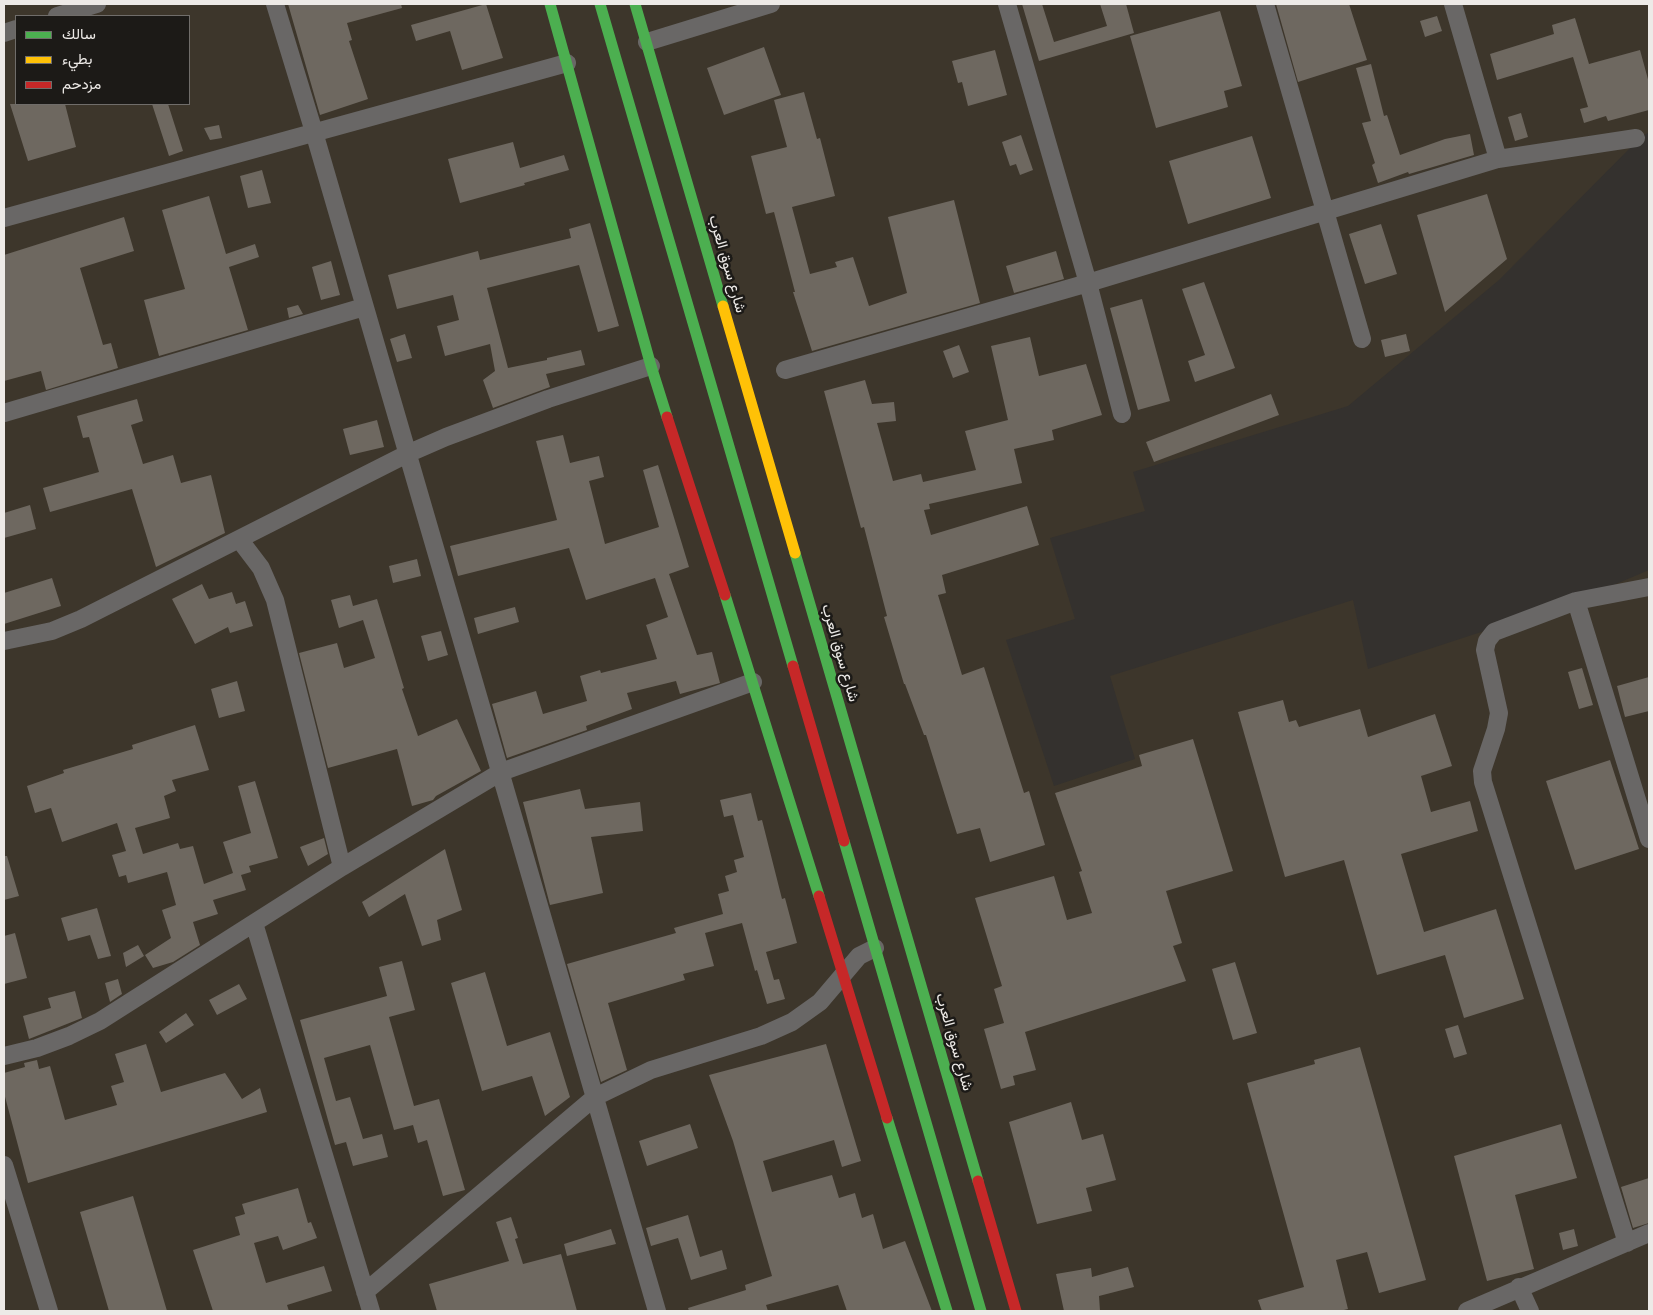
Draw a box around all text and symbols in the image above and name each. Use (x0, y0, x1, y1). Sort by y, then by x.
legend (15, 15, 190, 105)
text: سالك (62, 23, 96, 43)
text: بطيء (62, 48, 92, 68)
text: مزدحم (62, 73, 101, 93)
street label: شارع سوق العرب (704, 213, 750, 315)
street label: شارع سوق العرب (817, 602, 863, 704)
street label: شارع سوق العرب (931, 991, 977, 1093)

